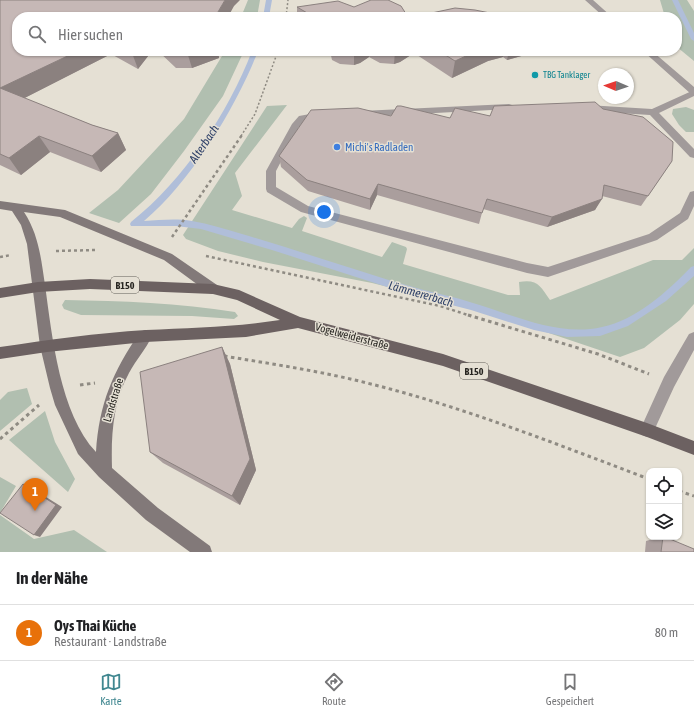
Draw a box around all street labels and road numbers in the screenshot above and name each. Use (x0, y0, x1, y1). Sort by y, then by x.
road number: B150 (111, 277, 139, 293)
street label: Vogelweiderstraße (314, 320, 390, 352)
road number: B150 (460, 363, 488, 379)
street label: Landstraße (101, 377, 125, 423)

